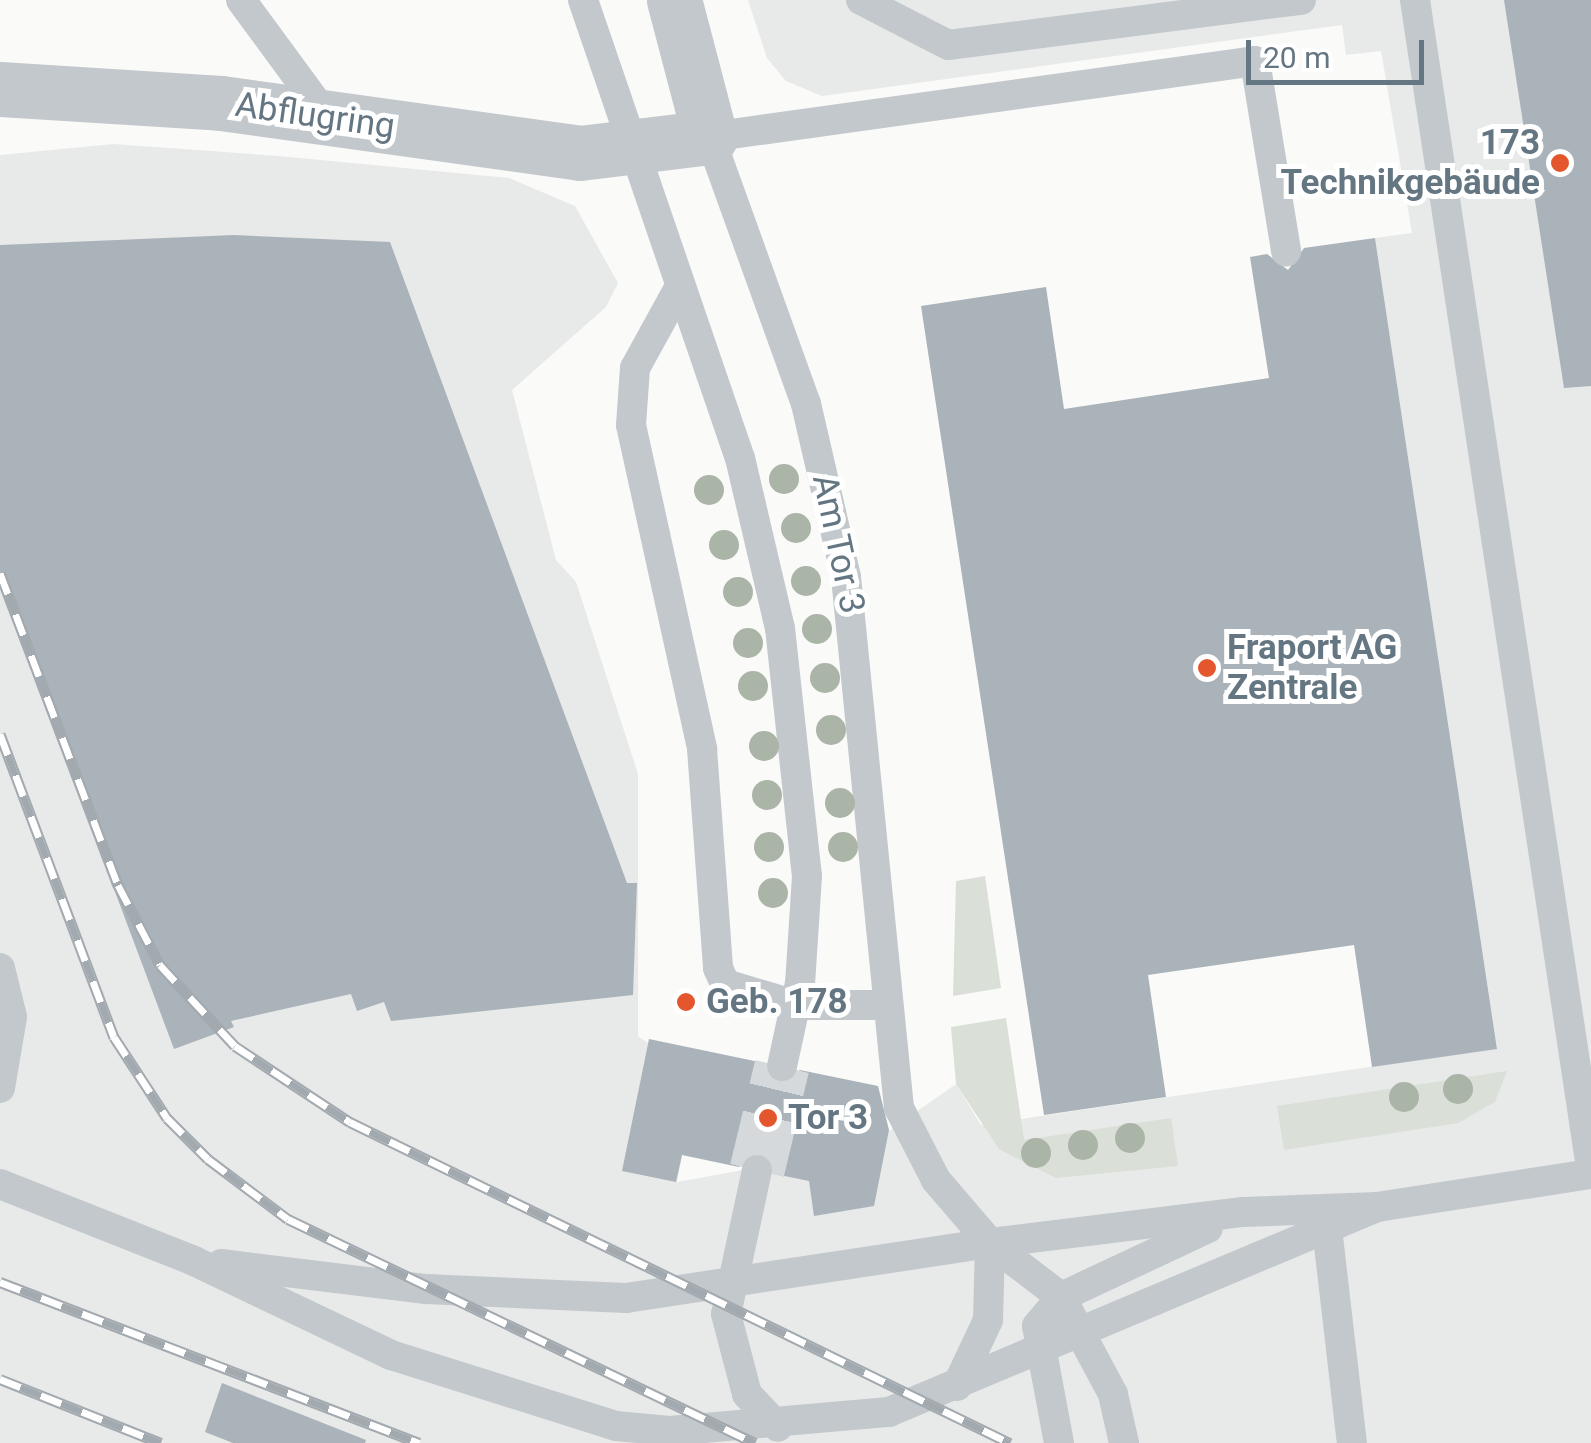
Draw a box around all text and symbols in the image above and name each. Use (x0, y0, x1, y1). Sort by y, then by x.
scale bar (1251, 20, 1428, 82)
text: 20 m (1263, 40, 1330, 75)
street label: Abflugring (233, 84, 397, 148)
place label: 173 Technikgebäude (1280, 122, 1540, 204)
marker: 173 Technikgebäude (1549, 152, 1571, 174)
street label: Am Tor 3 (803, 470, 873, 618)
place label: Fraport AG Zentrale (1227, 627, 1397, 709)
marker: Fraport AG Zentrale (1196, 657, 1218, 679)
place label: Geb. 178 (706, 981, 848, 1023)
marker: Geb. 178 (675, 991, 697, 1013)
place label: Tor 3 (788, 1097, 868, 1139)
marker: Tor 3 (757, 1107, 779, 1129)

